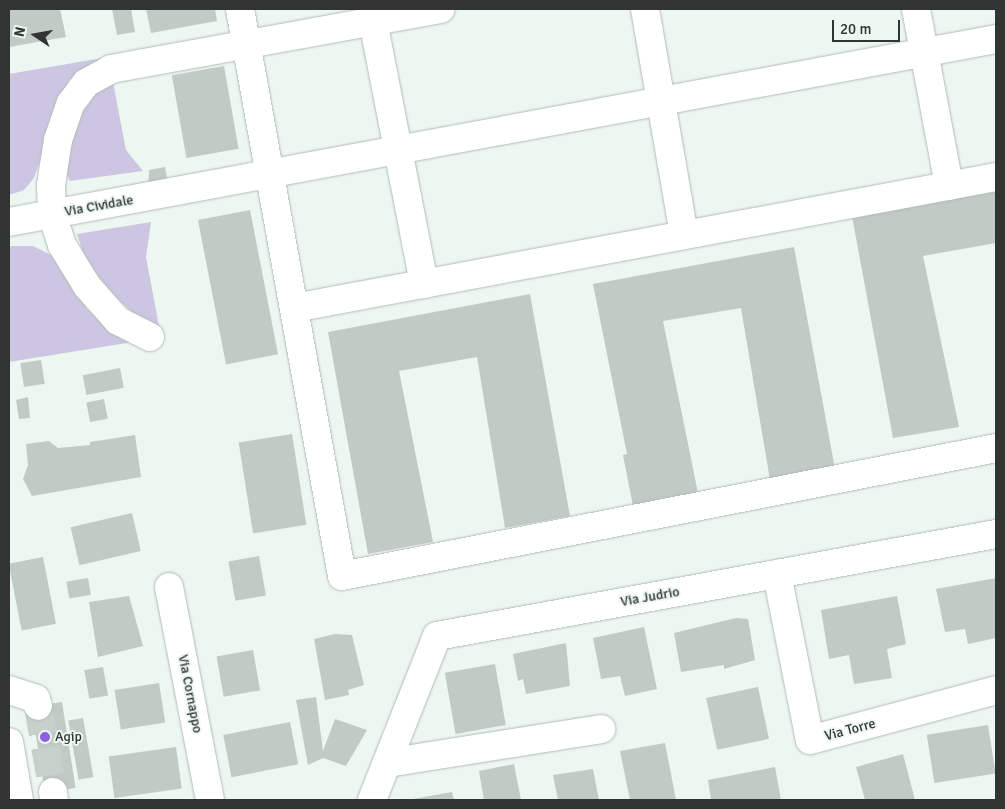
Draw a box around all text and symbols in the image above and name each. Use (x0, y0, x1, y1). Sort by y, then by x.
north arrow (10, 10, 60, 60)
scale bar (835, 10, 902, 42)
text: 20 m (840, 20, 871, 38)
text: N (11, 25, 29, 38)
street label: Via Cividale (63, 192, 135, 220)
street label: Via Judrio (619, 584, 681, 610)
street label: Via Cornappo (174, 653, 206, 735)
street label: Via Torre (823, 715, 877, 745)
place label: Agip (55, 729, 82, 745)
marker: Agip (39, 731, 51, 743)

